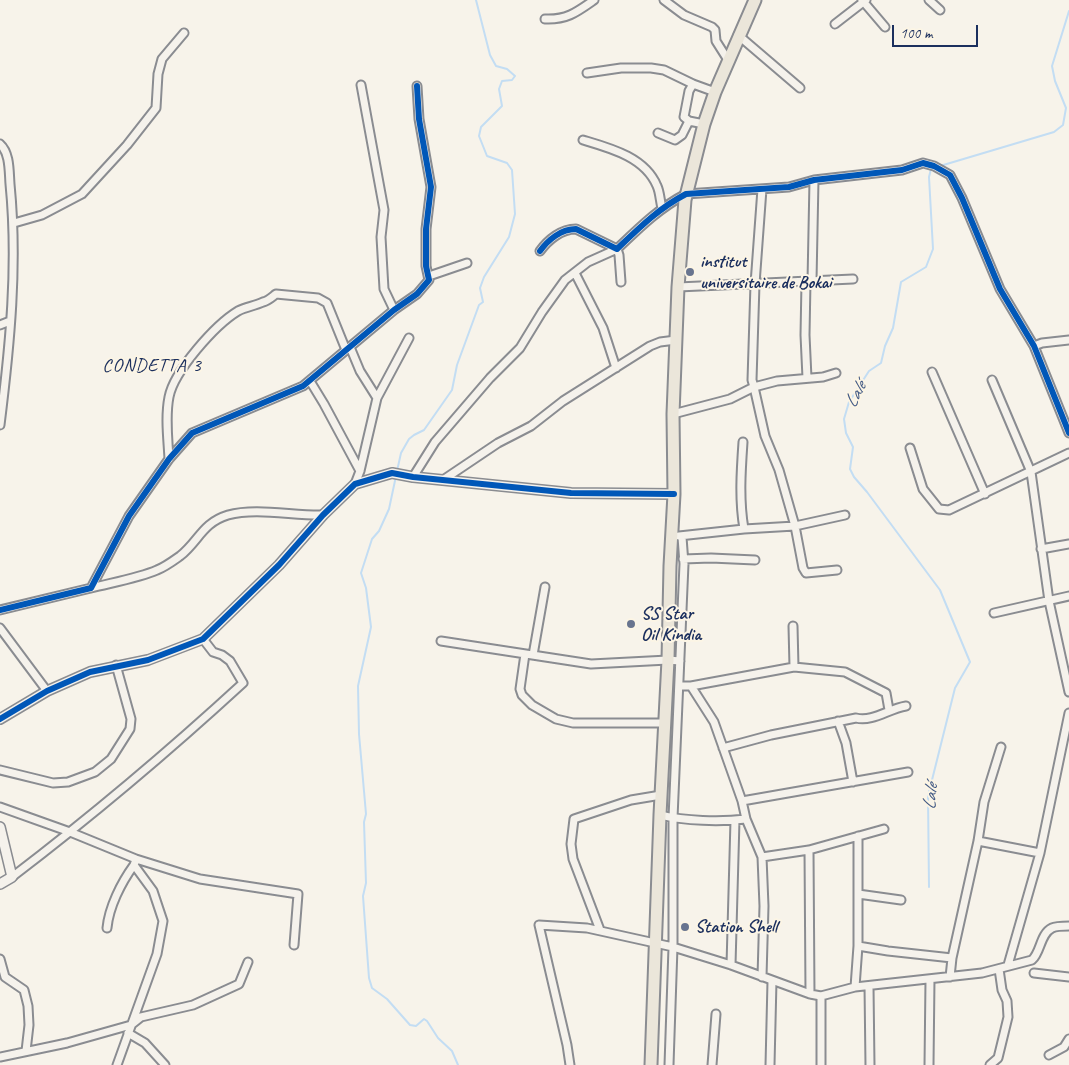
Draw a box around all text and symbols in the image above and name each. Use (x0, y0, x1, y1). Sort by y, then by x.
scale bar (894, 15, 980, 47)
text: 100 m (900, 24, 932, 43)
place label: institut universitaire de Bokai (700, 251, 832, 294)
marker: institut universitaire de Bokai (684, 266, 696, 278)
district label: СONDETTA 3 (101, 355, 203, 377)
water label: Lalé (840, 378, 872, 412)
place label: SS Star Oil Kindia (641, 603, 701, 646)
marker: SS Star Oil Kindia (625, 618, 637, 630)
water label: Lalé (918, 783, 944, 811)
place label: Station Shell (695, 916, 777, 938)
marker: Station Shell (679, 921, 691, 933)

